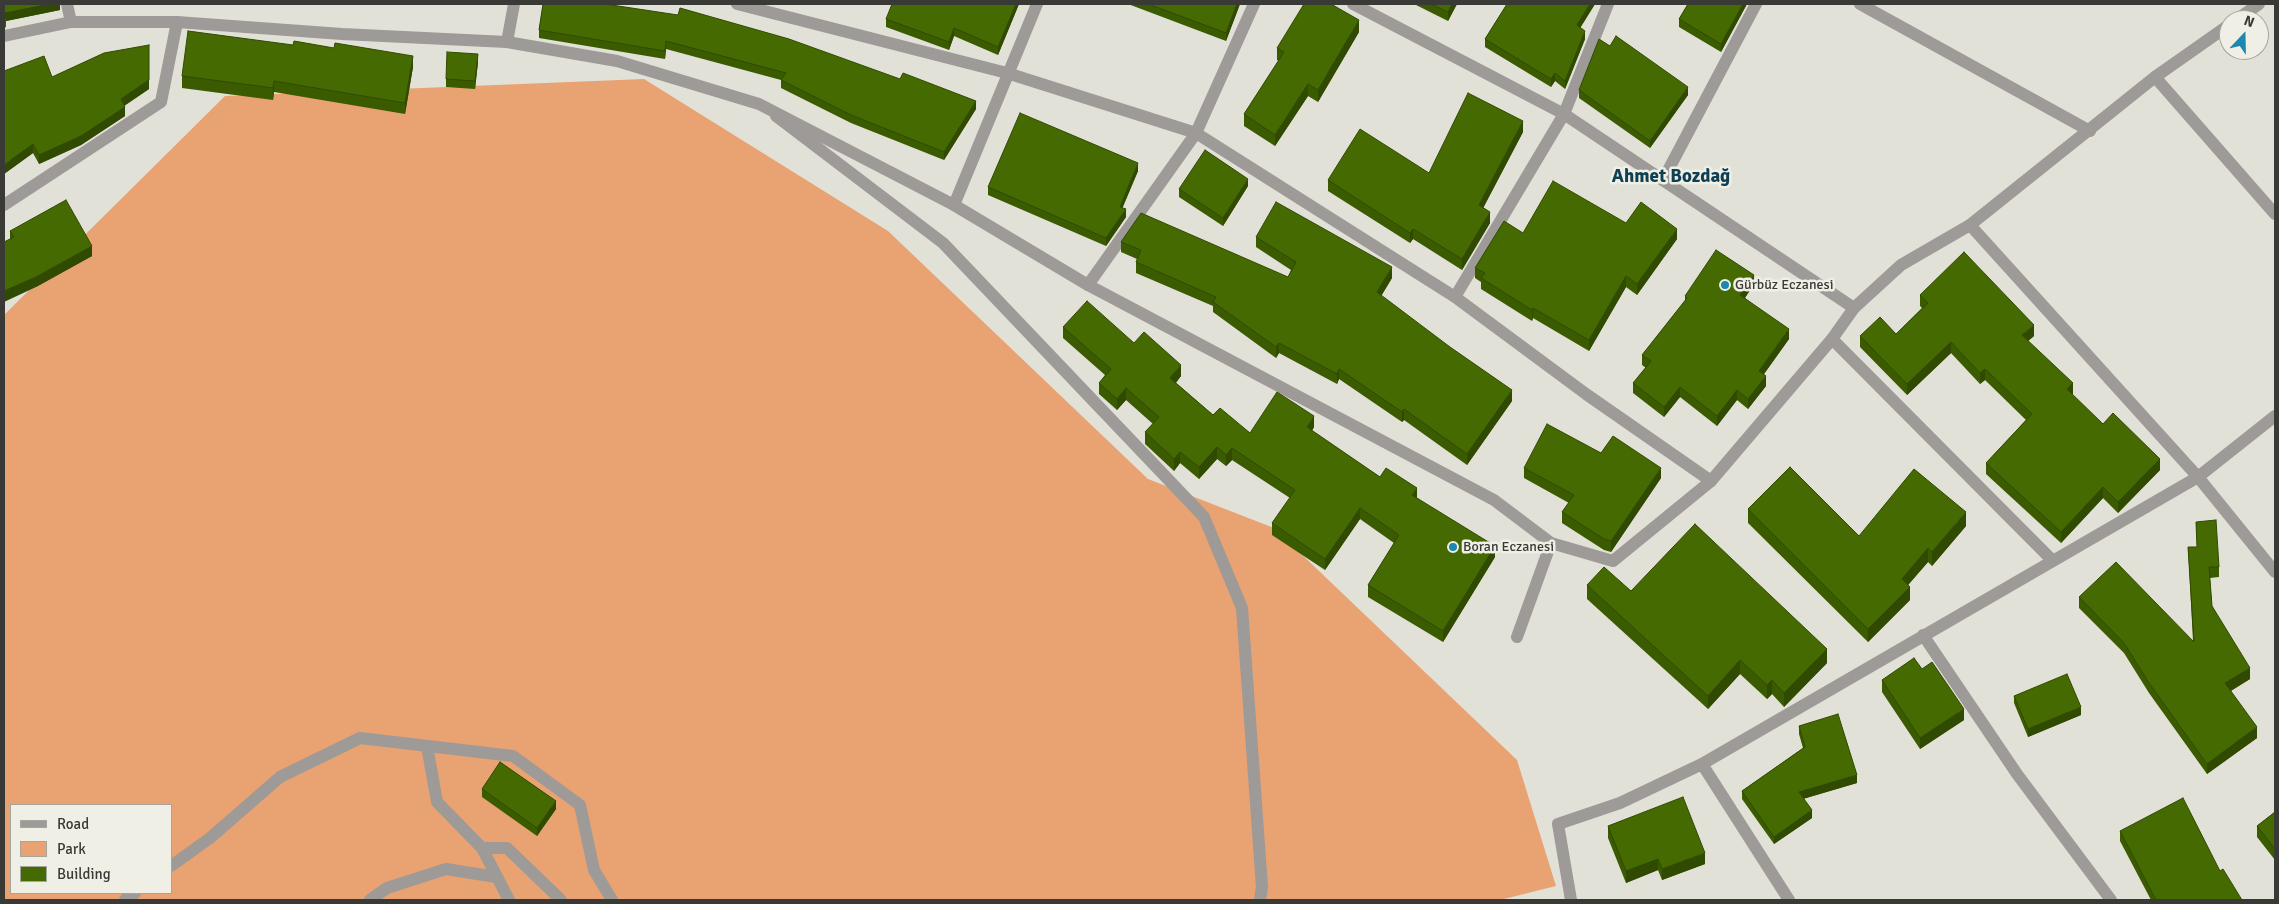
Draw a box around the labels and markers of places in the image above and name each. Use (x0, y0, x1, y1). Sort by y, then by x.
place label: Gürbüz Eczanesi (1735, 277, 1833, 293)
marker: Gürbüz Eczanesi (1719, 279, 1731, 291)
place label: Boran Eczanesi (1463, 539, 1554, 555)
marker: Boran Eczanesi (1447, 541, 1459, 553)

